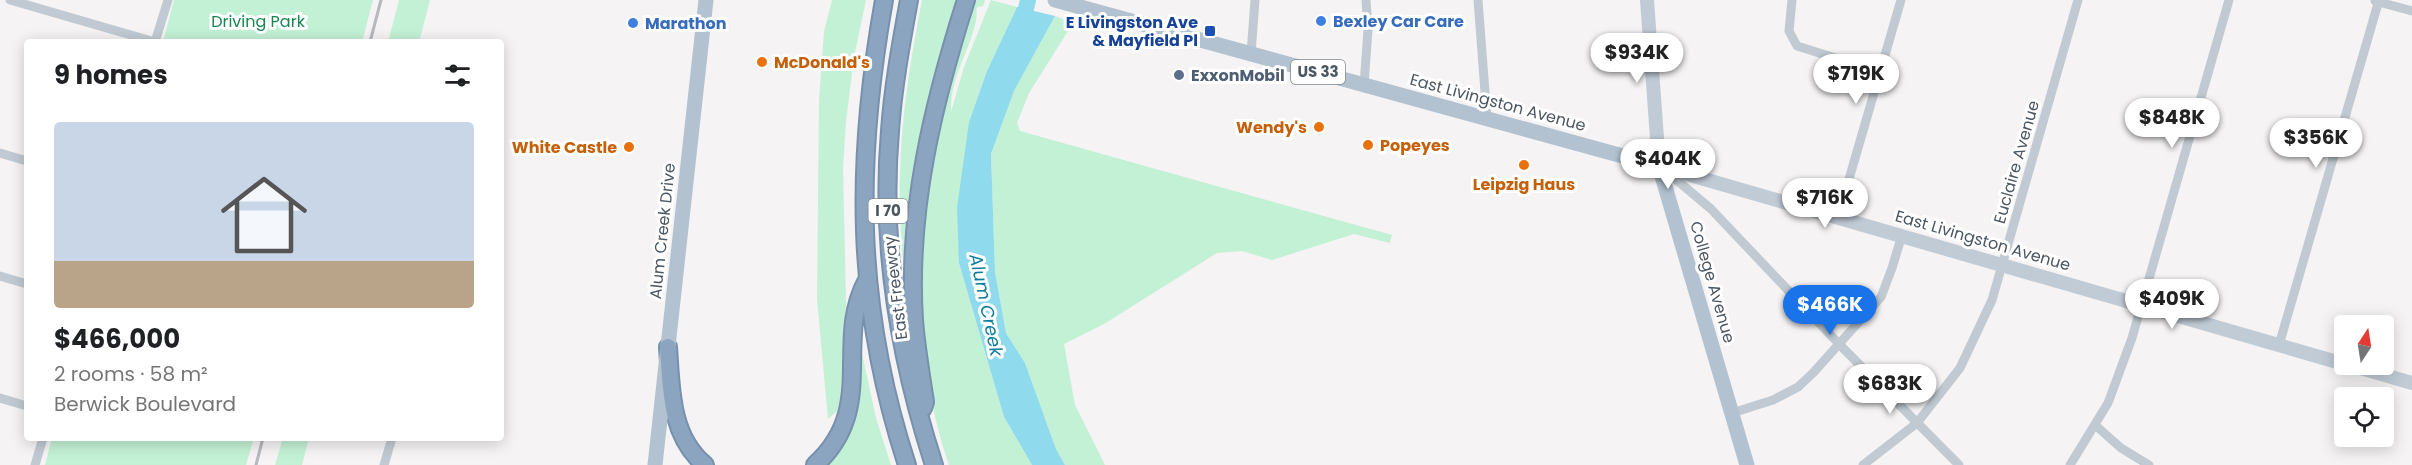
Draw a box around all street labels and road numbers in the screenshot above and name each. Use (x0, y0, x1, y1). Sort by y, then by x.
road number: US 33 (1291, 60, 1345, 84)
street label: East Livingston Avenue (1407, 68, 1588, 137)
street label: Euclaire Avenue (1988, 98, 2045, 226)
street label: Alum Creek Drive (644, 162, 681, 300)
road number: I 70 (868, 199, 908, 223)
street label: East Livingston Avenue (1893, 204, 2073, 277)
street label: College Avenue (1684, 219, 1741, 346)
street label: East Freeway (878, 235, 913, 341)

